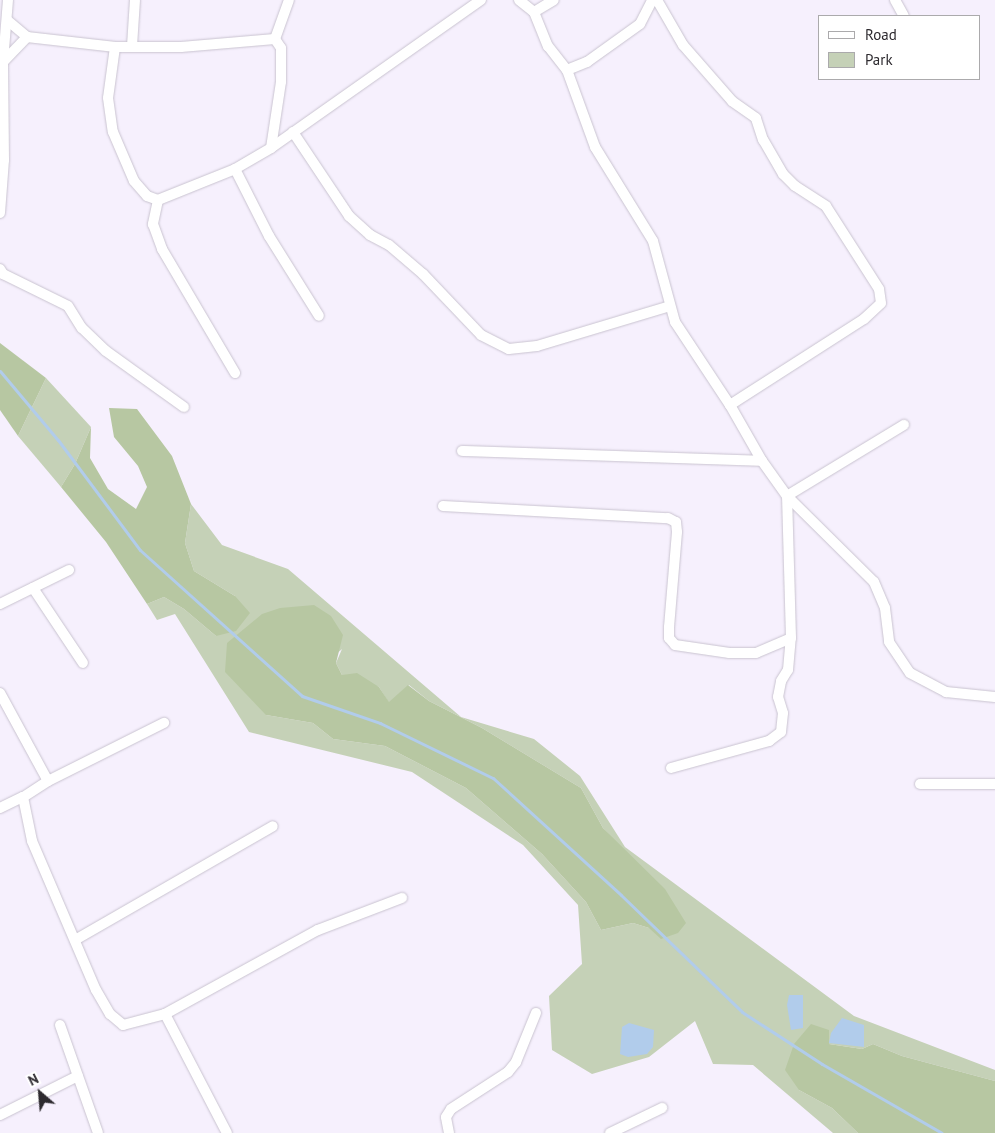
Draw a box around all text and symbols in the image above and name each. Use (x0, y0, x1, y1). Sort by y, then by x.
legend (818, 15, 980, 80)
text: Road (865, 25, 897, 44)
text: Park (865, 50, 893, 69)
north arrow (15, 1068, 65, 1118)
text: N (25, 1070, 41, 1090)

